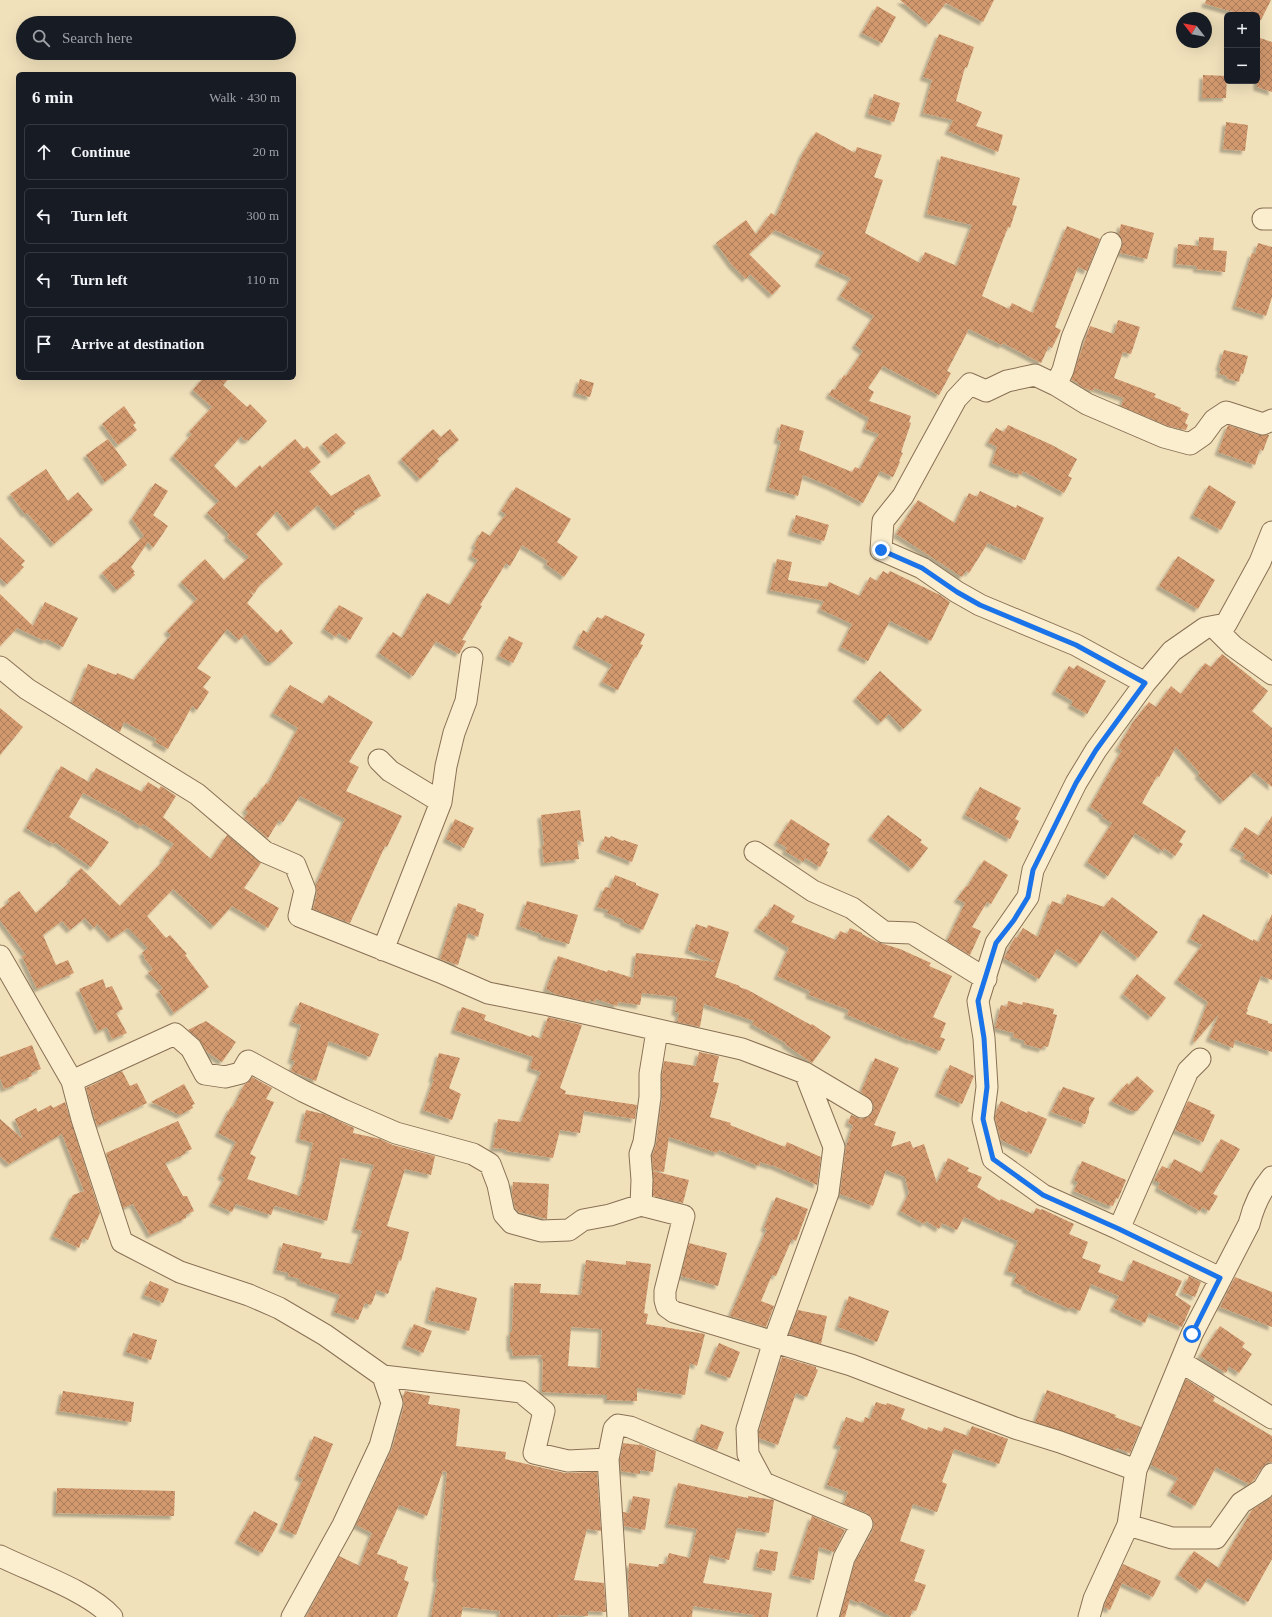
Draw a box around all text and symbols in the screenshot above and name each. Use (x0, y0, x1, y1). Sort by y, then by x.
north arrow (1176, 12, 1212, 48)
map controls (1224, 12, 1260, 84)
button: + (1224, 12, 1260, 48)
search box (16, 16, 296, 60)
icon: search (30, 27, 52, 49)
text: Search here (62, 30, 132, 46)
button: − (1224, 48, 1260, 84)
text: 6 min (32, 88, 73, 107)
text: Walk · 430 m (209, 90, 280, 105)
icon: ahead (33, 141, 55, 163)
text: Continue (71, 144, 130, 160)
text: 20 m (253, 144, 279, 159)
icon: left (33, 205, 55, 227)
text: Turn left (71, 208, 128, 224)
text: 300 m (246, 208, 279, 223)
icon: left (33, 269, 55, 291)
text: Turn left (71, 272, 128, 288)
text: 110 m (247, 272, 279, 287)
icon: arrive (33, 333, 55, 355)
text: Arrive at destination (71, 336, 204, 352)
route end (872, 541, 890, 559)
route start (1183, 1325, 1201, 1343)

